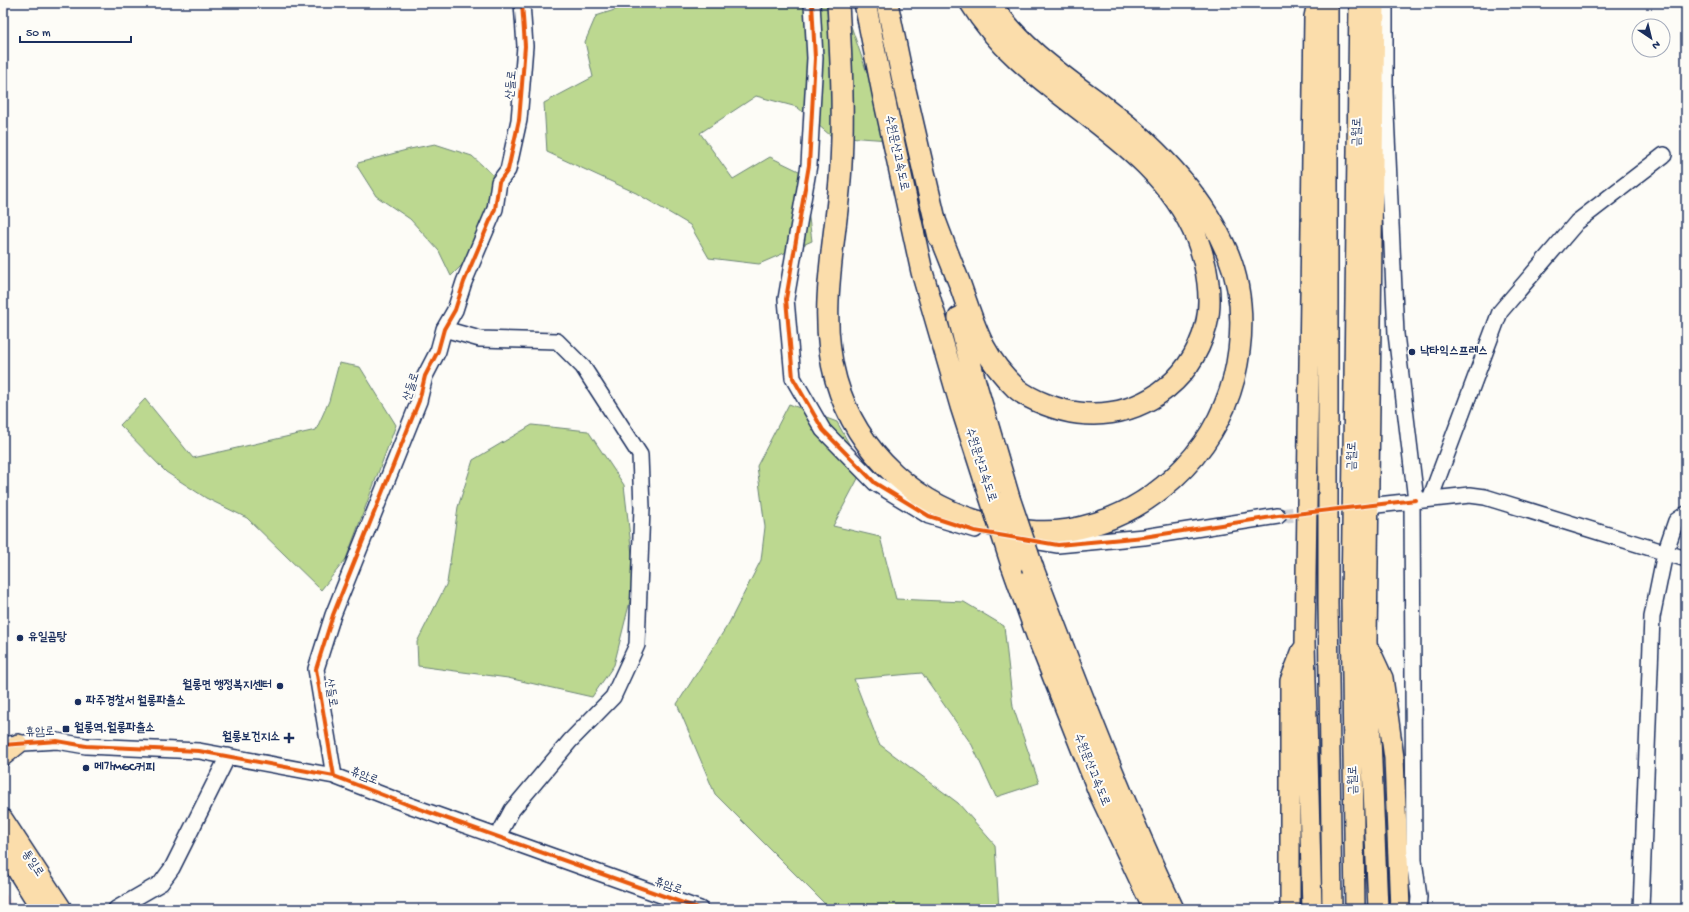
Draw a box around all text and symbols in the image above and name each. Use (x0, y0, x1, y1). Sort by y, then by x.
scale bar (20, 18, 131, 44)
north arrow (1631, 18, 1671, 58)
text: 50 m (26, 27, 51, 41)
text: N (1649, 38, 1662, 52)
street label: 산들로 (504, 70, 520, 100)
street label: 수원문산고속도로 (881, 114, 912, 192)
street label: 금월로 (1351, 117, 1365, 147)
place label: 낙타익스프레스 (1420, 345, 1488, 359)
marker: 낙타익스프레스 (1407, 347, 1417, 357)
street label: 산들로 (401, 371, 423, 403)
street label: 수원문산고속도로 (961, 426, 1000, 504)
street label: 금월로 (1346, 441, 1360, 471)
place label: 유일곰탕 (28, 631, 67, 645)
marker: 유일곰탕 (15, 633, 25, 643)
place label: 월롱면 행정복지센터 (182, 678, 272, 693)
street label: 산들로 (321, 678, 339, 708)
marker: 월롱면 행정복지센터 (275, 681, 285, 691)
place label: 파주경찰서 월롱파출소 (85, 694, 186, 709)
marker: 파주경찰서 월롱파출소 (73, 697, 83, 707)
place label: 월롱역.월롱파출소 (74, 721, 155, 736)
street label: 휴암로 (25, 724, 55, 741)
marker: 월롱역.월롱파출소 (61, 724, 71, 734)
place label: 월롱보건지소 (222, 730, 280, 745)
street label: 수원문산고속도로 (1070, 731, 1113, 808)
marker: 월롱보건지소 (283, 732, 295, 744)
place label: 메가MGC커피 (94, 761, 155, 775)
marker: 메가MGC커피 (81, 763, 91, 773)
street label: 휴암로 (348, 764, 380, 789)
street label: 금월로 (1347, 765, 1361, 795)
street label: 통일로 (18, 848, 46, 880)
street label: 휴암로 (652, 875, 684, 898)

